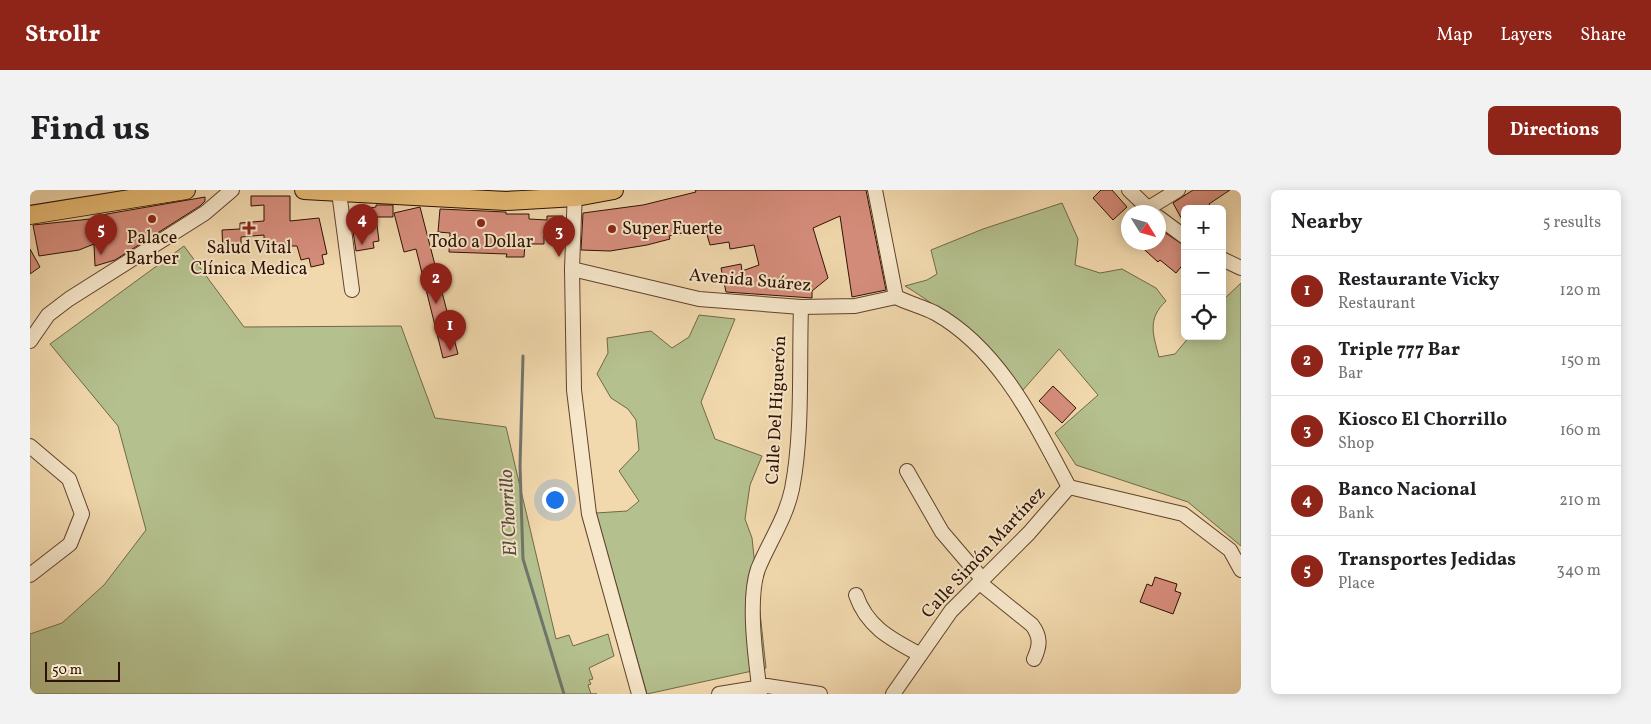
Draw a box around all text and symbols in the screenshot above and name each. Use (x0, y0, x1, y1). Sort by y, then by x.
text: Strollr (25, 18, 100, 52)
text: Map (1436, 23, 1472, 48)
text: Layers (1500, 23, 1552, 48)
text: Share (1580, 23, 1626, 48)
text: Find us (30, 106, 150, 154)
button: Directions (1488, 106, 1621, 155)
pin: 4 (346, 204, 378, 245)
north arrow (1121, 205, 1166, 250)
map controls (1181, 205, 1226, 340)
button: + (1181, 205, 1226, 250)
text: Nearby (1291, 208, 1362, 237)
text: 5 results (1543, 212, 1601, 234)
marker: Palace Barber (146, 213, 158, 225)
pin: 5 (85, 214, 117, 255)
pin: 3 (543, 216, 575, 257)
marker: Todo a Dollar (475, 217, 487, 229)
place label: Super Fuerte (622, 217, 723, 242)
marker: Salud Vital Clínica Medica (242, 221, 256, 235)
marker: Super Fuerte (606, 223, 618, 235)
place label: Palace Barber (125, 226, 179, 272)
place label: Todo a Dollar (429, 230, 534, 255)
place label: Salud Vital Clínica Medica (191, 236, 307, 282)
button: − (1181, 250, 1226, 295)
pin: 2 (420, 263, 452, 304)
street label: Avenida Suárez (688, 263, 812, 299)
text: Restaurante Vicky (1338, 267, 1499, 293)
text: 1 (1304, 280, 1310, 302)
text: 120 m (1559, 280, 1601, 302)
text: Restaurant (1338, 293, 1416, 315)
button: locate (1181, 295, 1226, 340)
pin: 1 (434, 310, 466, 351)
street label: Calle Del Higuerón (761, 335, 793, 485)
text: Triple 777 Bar (1338, 337, 1460, 363)
text: 2 (1303, 350, 1311, 372)
text: 150 m (1560, 350, 1601, 372)
text: Bar (1338, 363, 1363, 385)
text: Kiosco El Chorrillo (1338, 407, 1507, 433)
text: 3 (1303, 420, 1311, 442)
text: 160 m (1560, 420, 1601, 442)
text: Shop (1338, 433, 1374, 455)
water label: El Chorrillo (494, 468, 524, 557)
text: Banco Nacional (1338, 477, 1476, 503)
street label: Calle Simón Martínez (916, 482, 1052, 624)
your location (542, 487, 568, 513)
text: 4 (1302, 490, 1312, 512)
text: 210 m (1559, 490, 1601, 512)
text: Bank (1338, 503, 1374, 525)
text: Transportes Jedidas (1338, 547, 1516, 573)
text: 5 (1303, 560, 1311, 582)
text: 340 m (1557, 560, 1601, 582)
text: Place (1338, 573, 1375, 595)
scale bar (45, 659, 120, 682)
text: 50 m (52, 661, 82, 680)

